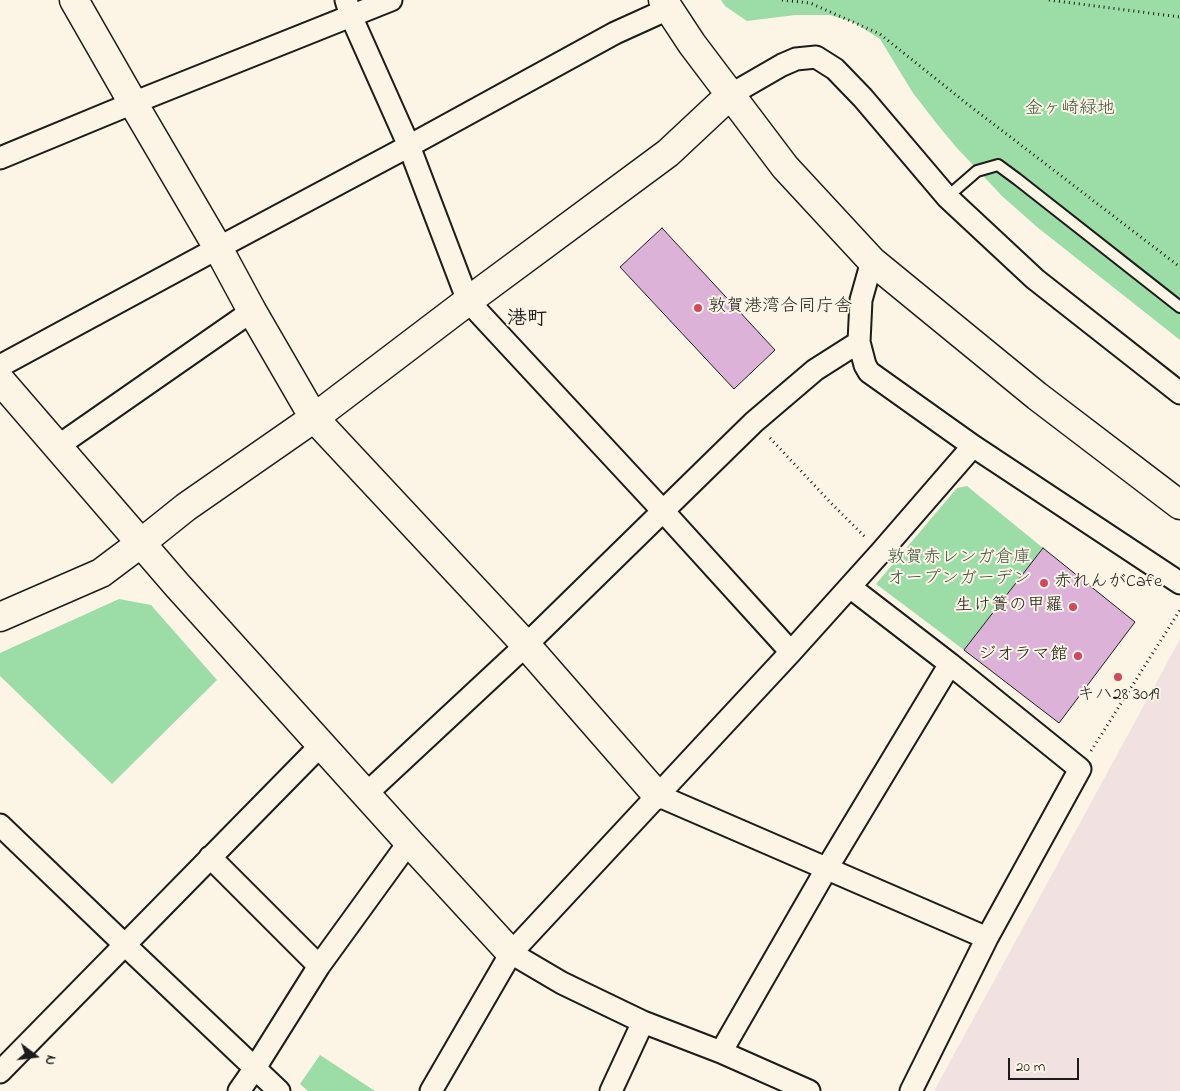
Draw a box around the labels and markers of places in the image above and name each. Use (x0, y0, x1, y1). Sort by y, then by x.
place label: 敦賀港湾合同庁舎 (708, 297, 852, 319)
marker: 敦賀港湾合同庁舎 (692, 302, 704, 314)
place label: 赤れんがCafe (1054, 572, 1162, 594)
marker: 赤れんがCafe (1038, 577, 1050, 589)
place label: 生け簀の甲羅 (955, 596, 1063, 618)
marker: 生け簀の甲羅 (1067, 601, 1079, 613)
place label: ジオラマ館 (978, 645, 1068, 667)
marker: ジオラマ館 (1072, 650, 1084, 662)
marker: キハ28 3019 (1112, 671, 1124, 683)
place label: キハ28 3019 (1077, 685, 1159, 707)

